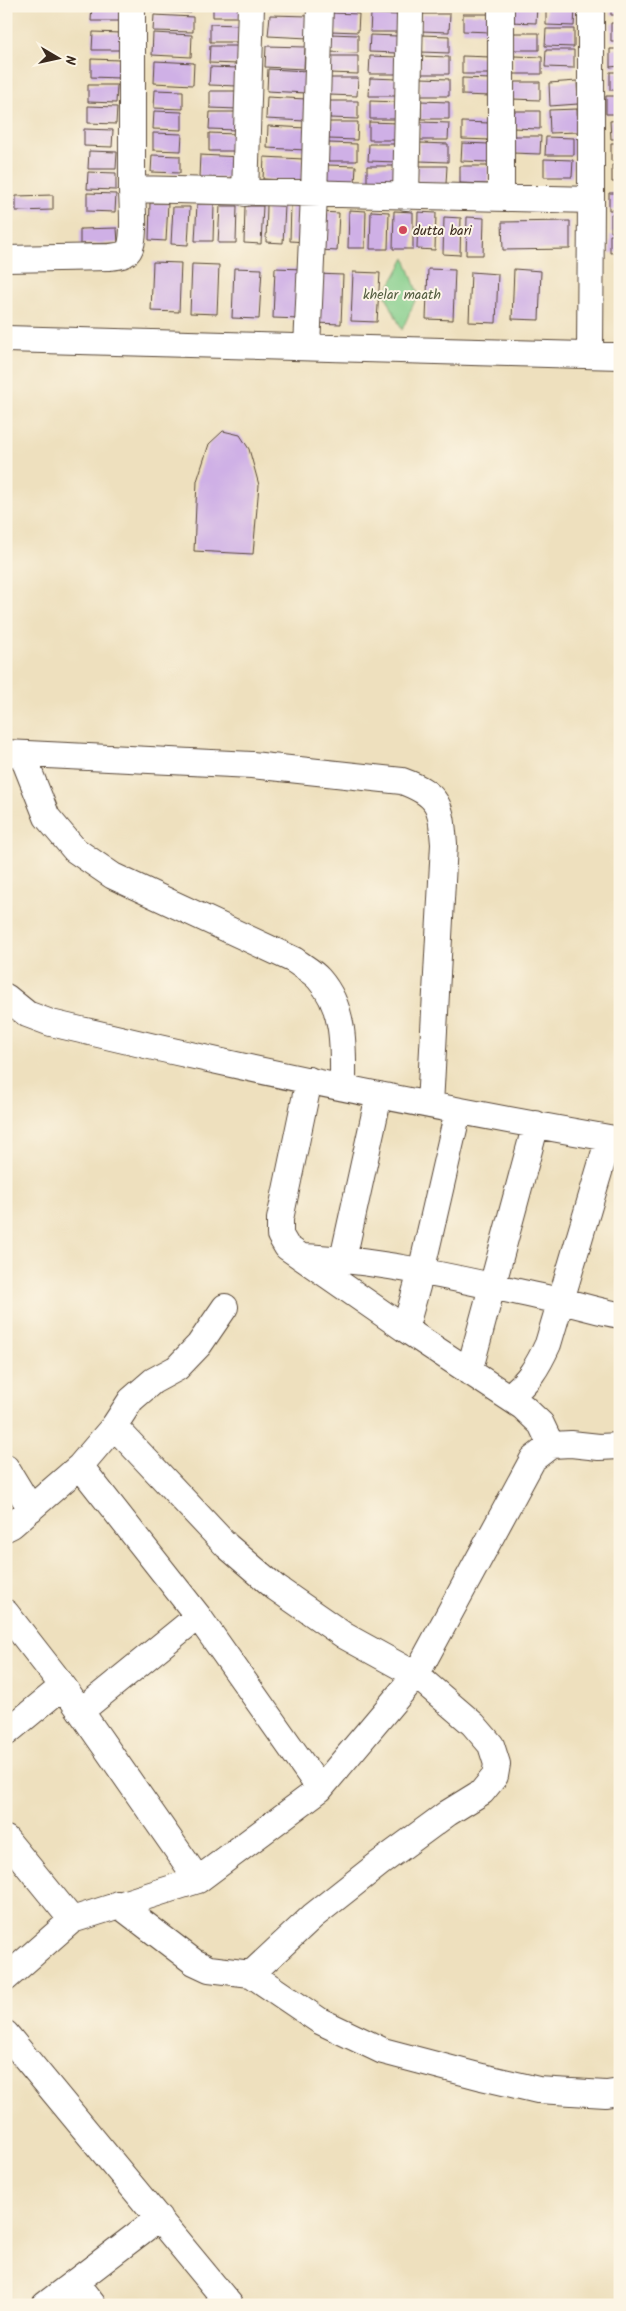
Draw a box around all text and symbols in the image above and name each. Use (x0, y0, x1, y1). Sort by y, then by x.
north arrow (32, 32, 82, 82)
text: N (58, 54, 81, 66)
place label: dutta bari (413, 220, 472, 242)
marker: dutta bari (397, 224, 409, 236)
park label: khelar maath (363, 284, 441, 306)

